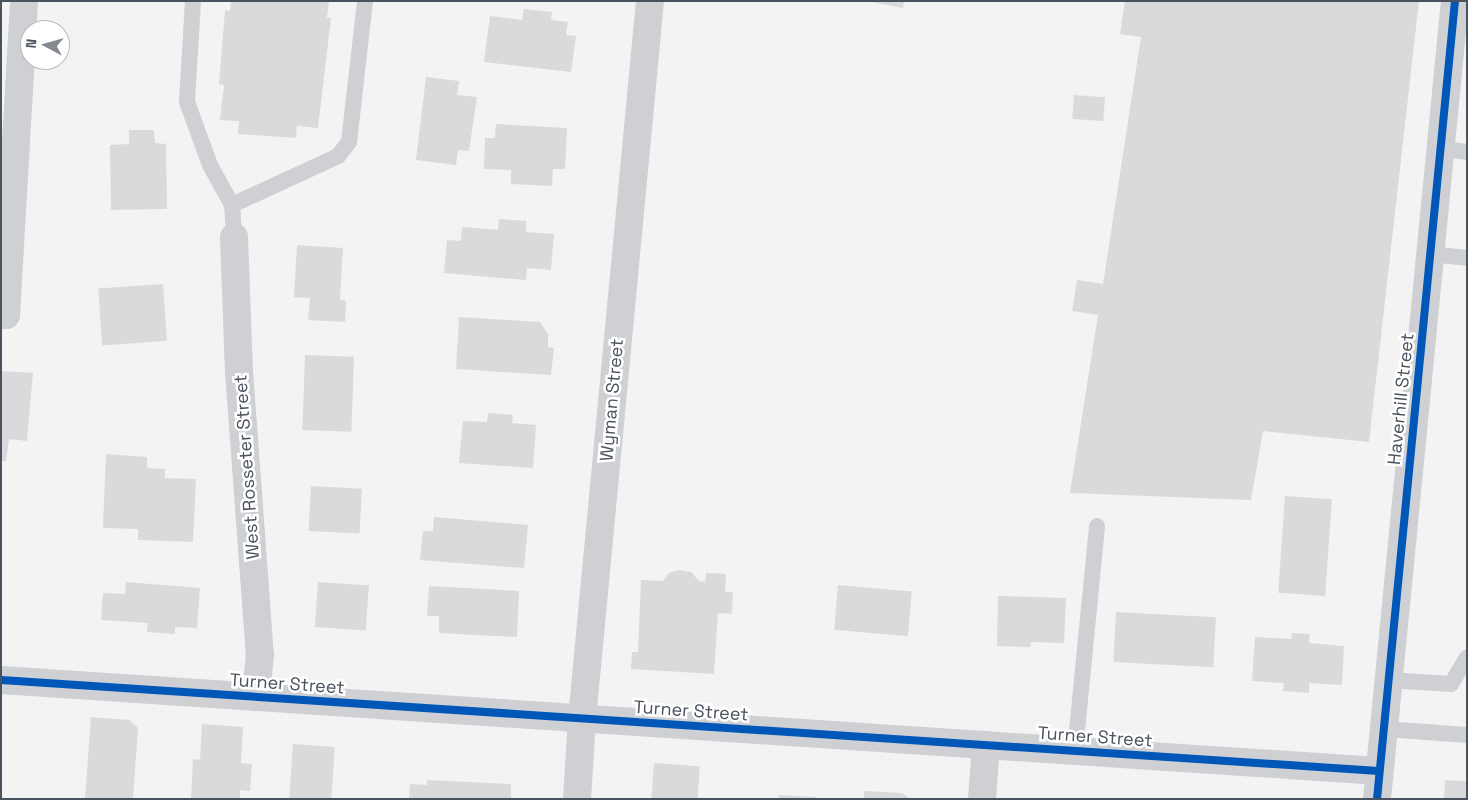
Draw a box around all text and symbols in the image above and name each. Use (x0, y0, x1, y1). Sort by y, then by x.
north arrow (20, 20, 70, 70)
text: N (22, 38, 41, 49)
street label: Haverhill Street (1383, 332, 1419, 466)
street label: Wyman Street (596, 338, 628, 462)
street label: West Rosseter Street (230, 374, 264, 560)
street label: Turner Street (229, 669, 345, 699)
street label: Turner Street (633, 696, 749, 726)
street label: Turner Street (1037, 722, 1153, 752)

